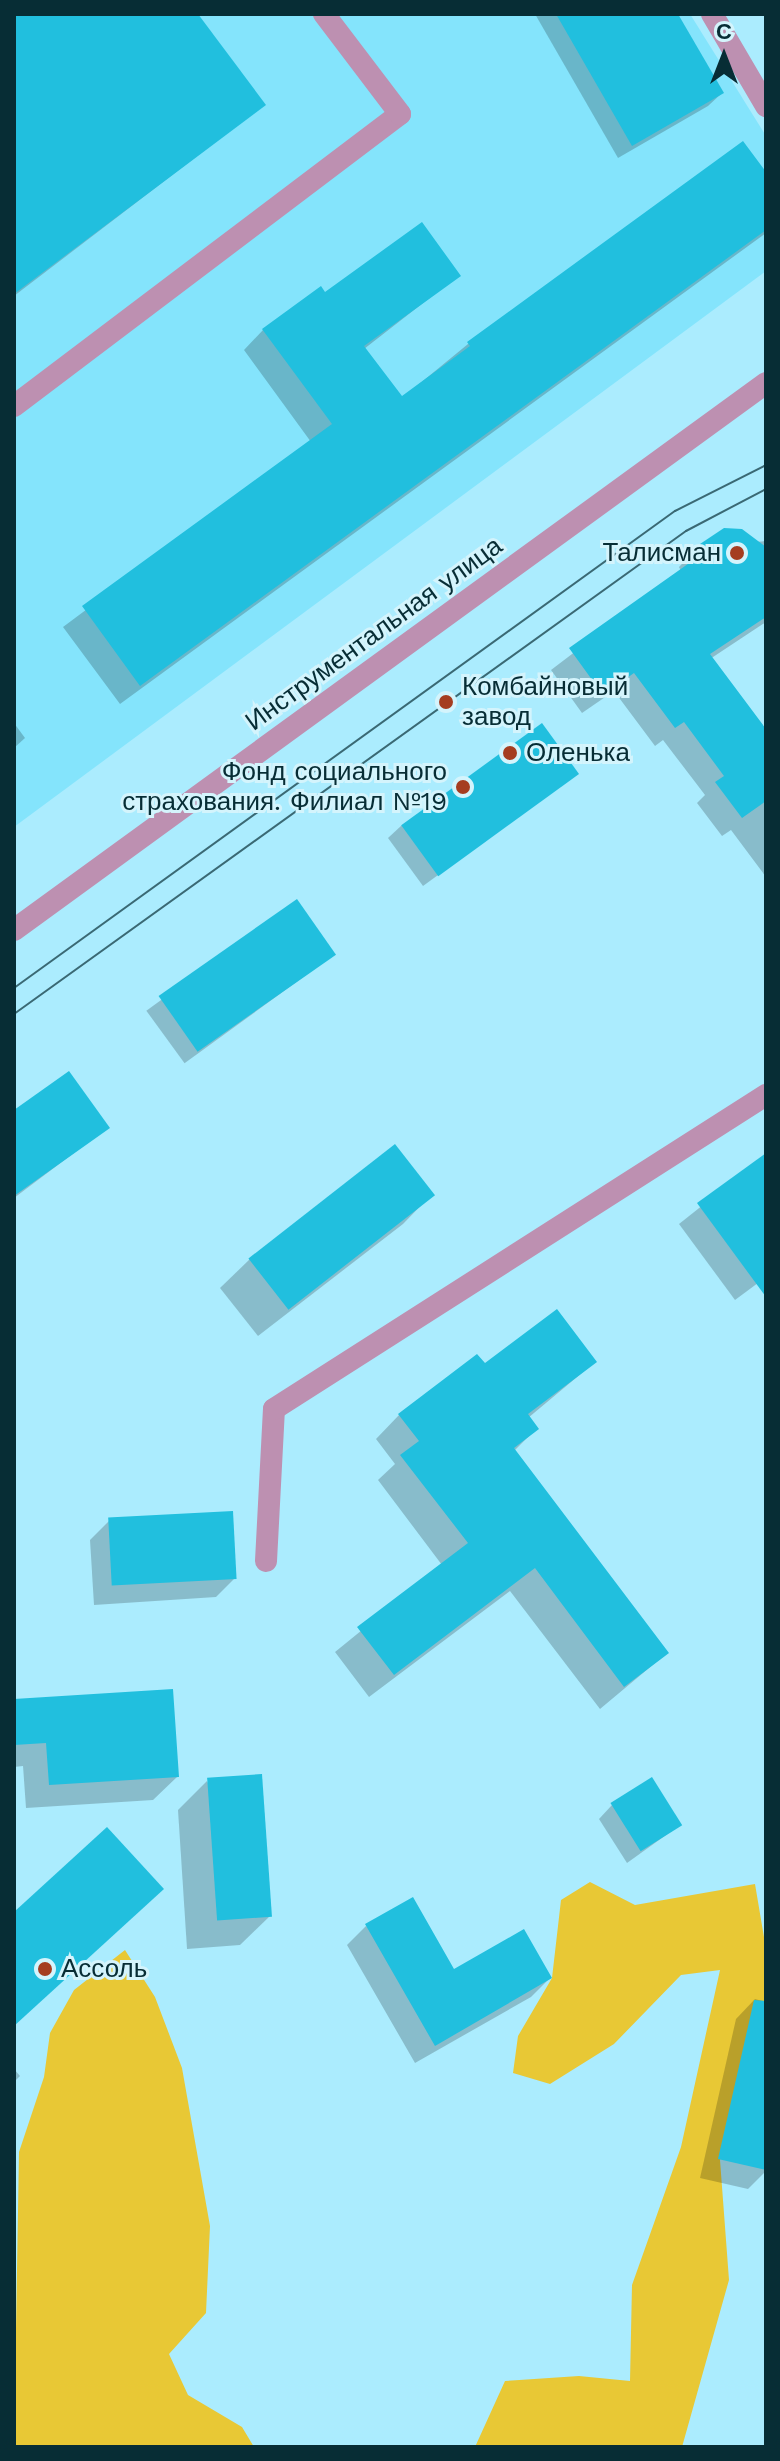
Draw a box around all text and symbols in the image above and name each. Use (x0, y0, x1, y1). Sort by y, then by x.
north arrow (684, 16, 764, 96)
text: С (716, 19, 732, 44)
street label: Инструментальная улица (240, 530, 508, 738)
place label: Талисман (602, 537, 721, 569)
marker: Талисман (728, 544, 746, 562)
place label: Комбайновый завод (462, 671, 628, 732)
marker: Комбайновый завод (437, 693, 455, 711)
place label: Оленька (526, 737, 630, 769)
marker: Оленька (501, 744, 519, 762)
place label: Фонд социального страхования. Филиал №19 (122, 756, 447, 818)
marker: Фонд социального страхования. Филиал №19 (454, 778, 472, 796)
place label: Ассоль (61, 1953, 147, 1985)
marker: Ассоль (36, 1960, 54, 1978)

